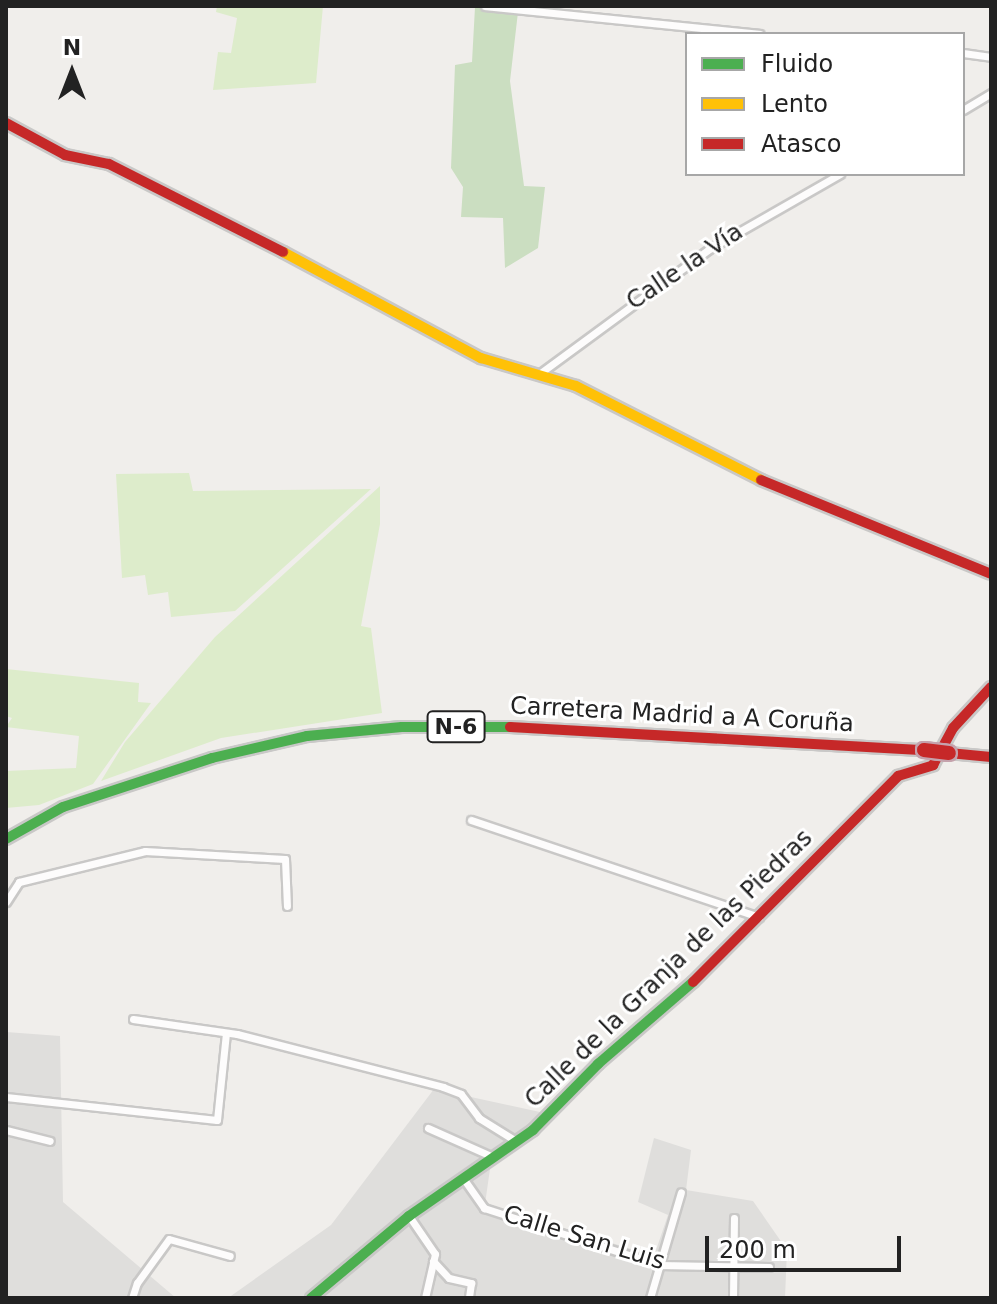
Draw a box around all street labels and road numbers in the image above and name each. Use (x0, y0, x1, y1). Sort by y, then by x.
street label: Calle la Vía (621, 218, 749, 316)
street label: Carretera Madrid a A Coruña (509, 692, 855, 738)
road number: N-6 (426, 709, 486, 745)
street label: Calle de la Granja de las Piedras (519, 824, 819, 1114)
street label: Calle San Luis (500, 1200, 668, 1276)

